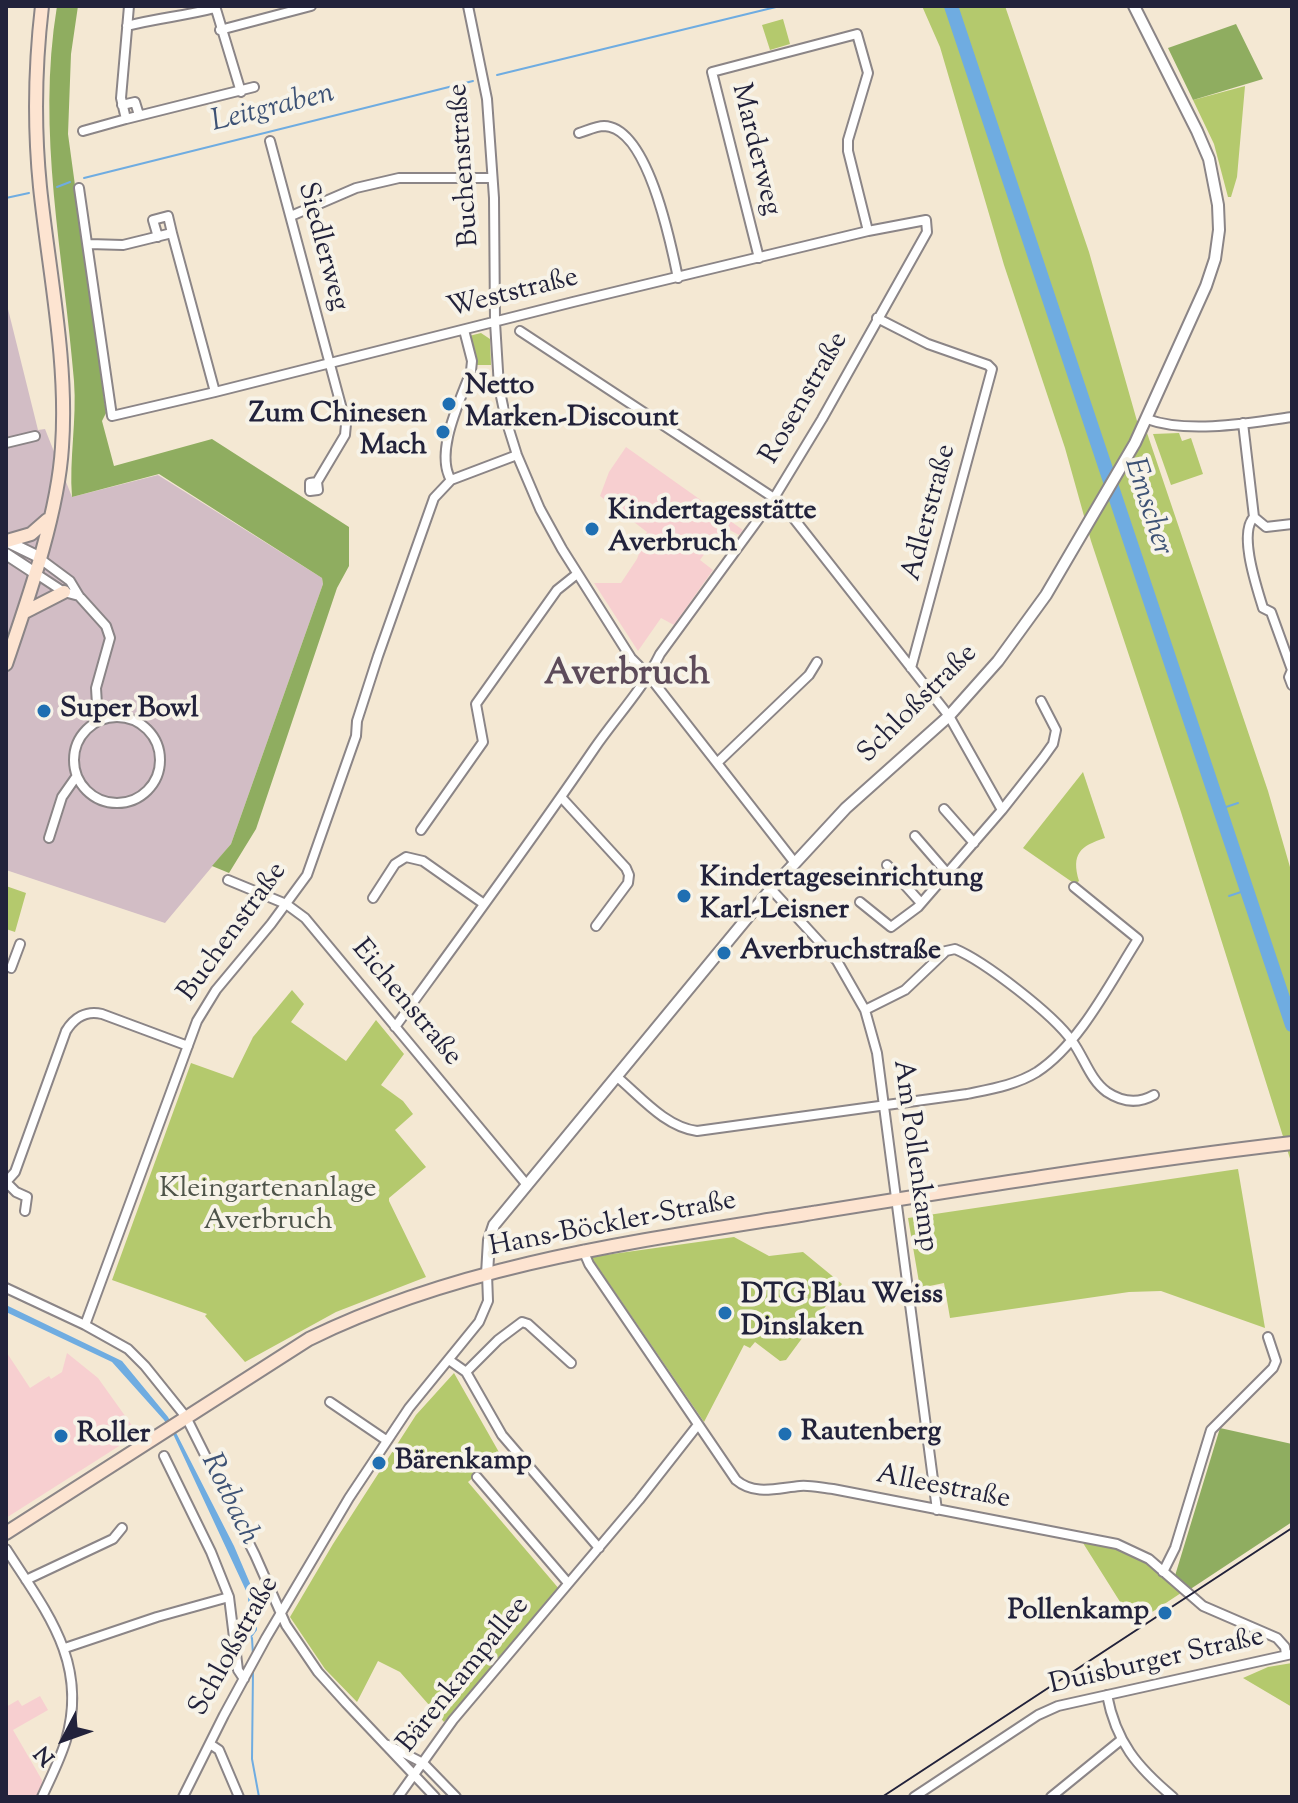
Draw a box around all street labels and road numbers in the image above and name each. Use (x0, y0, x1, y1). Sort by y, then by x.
street label: Marderweg (721, 81, 787, 219)
street label: Buchenstraße (444, 82, 488, 248)
street label: Siedlerweg (288, 179, 354, 315)
street label: Weststraße (444, 263, 582, 327)
street label: Rosenstraße (755, 327, 857, 471)
street label: Adlerstraße (897, 441, 965, 585)
street label: Schloßstraße (852, 638, 986, 772)
street label: Buchenstraße (172, 857, 296, 1009)
street label: Eichenstraße (342, 934, 468, 1074)
street label: Am Pollenkamp (883, 1058, 943, 1254)
street label: Hans-Böckler-Straße (487, 1186, 739, 1266)
street label: Alleestraße (873, 1460, 1013, 1518)
street label: Schloßstraße (184, 1571, 288, 1723)
street label: Bärenkampallee (392, 1591, 538, 1761)
street label: Duisburger Straße (1046, 1622, 1268, 1704)

